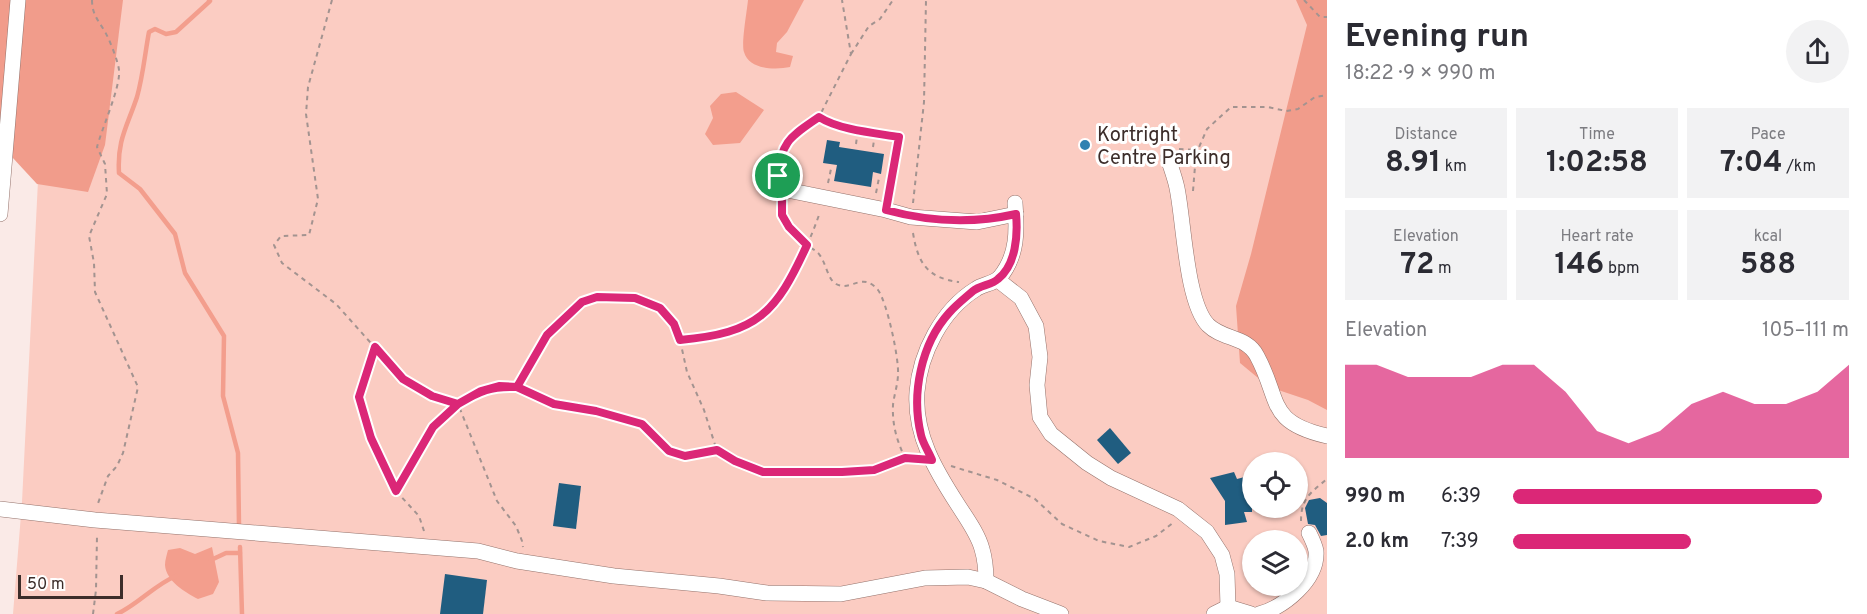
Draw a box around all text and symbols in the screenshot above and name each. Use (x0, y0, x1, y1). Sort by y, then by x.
text: Evening run (1345, 17, 1529, 59)
button: share (1786, 20, 1849, 83)
text: 18:22 · 9 × 990 m (1345, 61, 1496, 87)
place label: Kortright Centre Parking (1097, 123, 1231, 172)
text: Distance (1395, 125, 1457, 145)
text: Time (1579, 125, 1615, 145)
text: Pace (1750, 125, 1786, 145)
marker: Kortright Centre Parking (1078, 138, 1092, 152)
text: 8.91 (1385, 145, 1441, 182)
text: 1:02:58 (1546, 145, 1648, 182)
text: 7:04 (1720, 145, 1782, 182)
pin (752, 150, 803, 201)
text: km (1441, 157, 1467, 177)
text: /km (1782, 157, 1816, 177)
icon: arrive (761, 159, 794, 192)
text: Elevation (1393, 227, 1459, 247)
text: Heart rate (1560, 227, 1634, 247)
text: kcal (1754, 227, 1782, 247)
text: 72 (1400, 247, 1434, 284)
text: 146 (1555, 247, 1604, 284)
text: 588 (1740, 247, 1796, 284)
text: m (1434, 259, 1452, 279)
text: bpm (1604, 259, 1639, 279)
text: Elevation (1345, 318, 1427, 344)
text: 105–111 m (1762, 318, 1849, 344)
map controls (1242, 452, 1308, 596)
button: locate (1242, 452, 1308, 518)
text: 990 m (1345, 484, 1405, 510)
text: 6:39 (1441, 484, 1481, 510)
text: 2.0 km (1345, 529, 1409, 555)
text: 7:39 (1441, 529, 1479, 555)
button: layers (1242, 530, 1308, 596)
scale bar (18, 572, 123, 600)
text: 50 m (27, 575, 65, 595)

